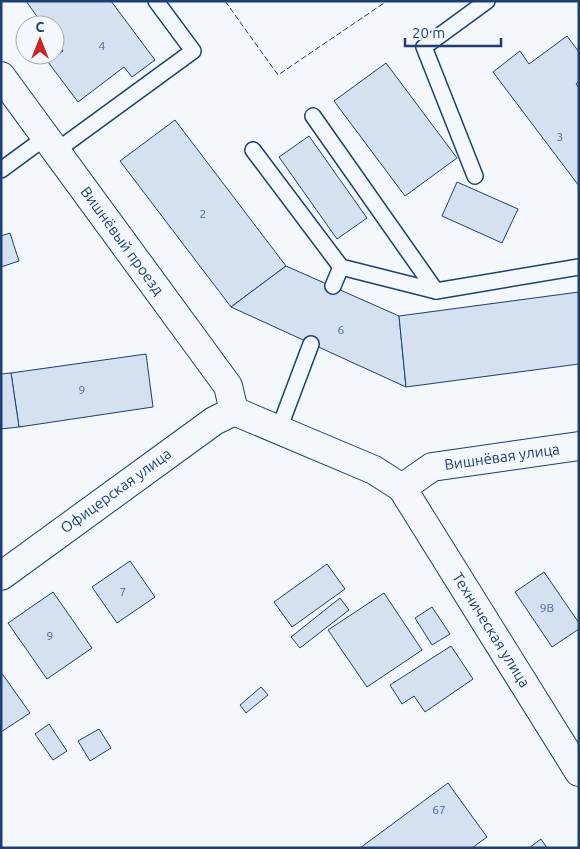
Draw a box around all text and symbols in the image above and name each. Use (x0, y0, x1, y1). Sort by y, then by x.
north arrow (15, 15, 65, 65)
scale bar (405, 15, 501, 47)
text: С (36, 19, 45, 35)
text: 20 m (412, 24, 445, 41)
house number: 4 (99, 39, 106, 52)
house number: 3 (557, 130, 563, 143)
street label: Вишнёвый проезд (77, 183, 168, 298)
house number: 2 (200, 207, 206, 220)
house number: 6 (338, 323, 345, 336)
house number: 9 (79, 383, 85, 396)
street label: Вишнёвая улица (443, 440, 561, 473)
street label: Офицерская улица (57, 445, 174, 536)
street label: Техническая улица (449, 569, 534, 690)
house number: 7 (120, 585, 126, 598)
house number: 9В (540, 601, 554, 614)
house number: 9 (47, 629, 53, 642)
house number: 67 (432, 803, 446, 816)

